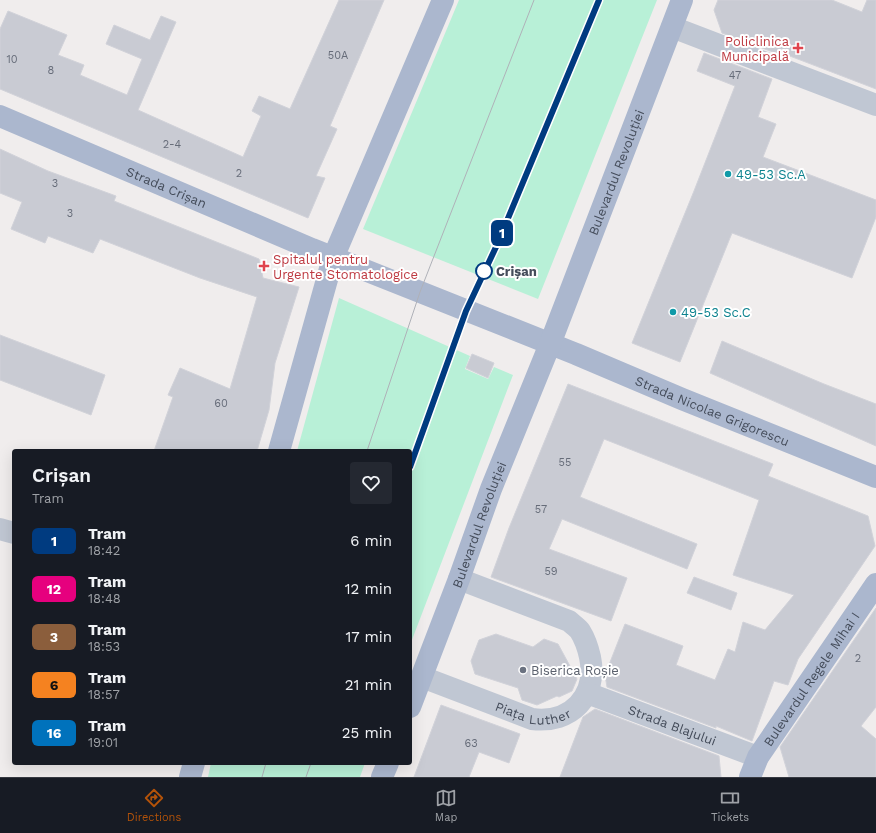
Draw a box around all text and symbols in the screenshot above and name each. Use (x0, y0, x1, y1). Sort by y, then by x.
place label: Policlinica Municipală (721, 34, 790, 64)
marker: Policlinica Municipală (792, 42, 804, 54)
house number: 50A (328, 49, 348, 62)
house number: 10 (6, 53, 18, 66)
house number: 8 (48, 64, 55, 77)
house number: 47 (729, 69, 741, 82)
street label: Bulevardul Revoluției (585, 108, 647, 237)
house number: 2-4 (163, 138, 182, 151)
street label: Strada Crișan (124, 164, 209, 211)
house number: 2 (236, 167, 242, 180)
place label: 49-53 Sc.A (736, 167, 806, 182)
marker: 49-53 Sc.A (723, 169, 733, 179)
house number: 3 (52, 177, 58, 190)
house number: 3 (67, 207, 73, 220)
line badge: 1 (489, 220, 515, 246)
text: 1 (499, 225, 505, 241)
place label: Spitalul pentru Urgente Stomatologice (273, 252, 418, 282)
marker: Spitalul pentru Urgente Stomatologice (258, 260, 270, 272)
marker: Crișan (475, 262, 493, 280)
place label: Crișan (496, 264, 537, 279)
place label: 49-53 Sc.C (681, 305, 751, 320)
marker: 49-53 Sc.C (668, 307, 678, 317)
street label: Strada Nicolae Grigorescu (633, 373, 791, 449)
house number: 60 (214, 397, 228, 410)
house number: 55 (559, 456, 571, 469)
street label: Bulevardul Revoluției (449, 459, 509, 590)
button: heart (350, 462, 392, 504)
text: Crișan (32, 464, 91, 487)
text: Tram (32, 491, 64, 506)
house number: 57 (535, 503, 547, 516)
text: Tram (88, 525, 126, 543)
text: 6 min (350, 532, 392, 550)
text: 1 (51, 533, 57, 549)
text: 18:42 (88, 543, 120, 558)
house number: 59 (544, 565, 558, 578)
text: Tram (88, 573, 126, 591)
text: 12 min (345, 580, 392, 598)
text: 12 (47, 581, 61, 597)
text: 18:48 (88, 591, 121, 606)
street label: Bulevardul Regele Mihai I (761, 609, 863, 749)
text: Tram (88, 621, 126, 639)
text: 17 min (345, 628, 392, 646)
text: 3 (50, 629, 58, 645)
text: 18:53 (88, 639, 120, 654)
house number: 2 (855, 652, 861, 665)
place label: Biserica Roșie (531, 663, 619, 679)
marker: Biserica Roșie (518, 665, 528, 675)
text: Tram (88, 669, 126, 687)
text: 21 min (345, 676, 392, 694)
text: 6 (50, 677, 58, 693)
text: 18:57 (88, 687, 120, 702)
street label: Piața Luther (493, 699, 574, 728)
street label: Strada Blajului (626, 702, 718, 749)
text: Tram (88, 717, 126, 735)
text: 25 min (342, 724, 392, 742)
text: 16 (47, 725, 61, 741)
text: 19:01 (88, 735, 118, 750)
house number: 63 (464, 737, 478, 750)
tab: Directions (127, 787, 181, 824)
tab: Map (435, 787, 457, 824)
tab: Tickets (711, 787, 749, 824)

